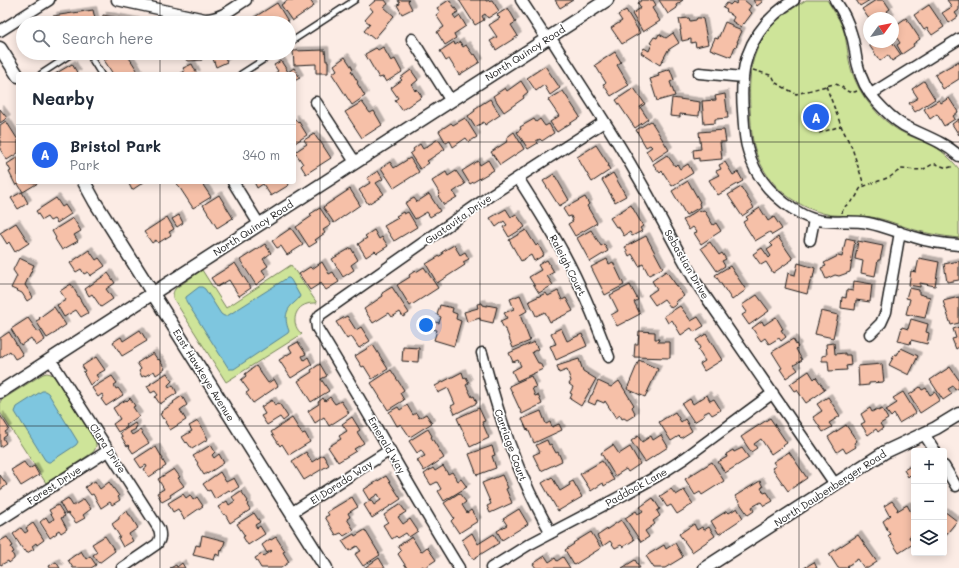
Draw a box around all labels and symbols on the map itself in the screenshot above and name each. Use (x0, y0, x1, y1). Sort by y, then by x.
north arrow (863, 12, 899, 48)
street label: North Quincy Road (482, 22, 568, 84)
pin: A (803, 102, 829, 132)
street label: Guatavita Drive (422, 191, 494, 247)
street label: North Quincy Road (210, 197, 296, 259)
street label: Sebastian Drive (661, 227, 713, 301)
street label: Raleigh Court (547, 232, 589, 298)
your location (416, 315, 436, 335)
street label: East Hawkeye Avenue (170, 326, 238, 424)
street label: Carriage Court (491, 407, 531, 483)
street label: Emerald Way (365, 414, 409, 476)
street label: Clara Drive (87, 420, 129, 476)
street label: North Daubenberger Road (771, 446, 889, 530)
street label: El Dorado Way (307, 457, 375, 507)
street label: Forest Drive (24, 462, 84, 508)
street label: Paddock Lane (603, 464, 669, 510)

